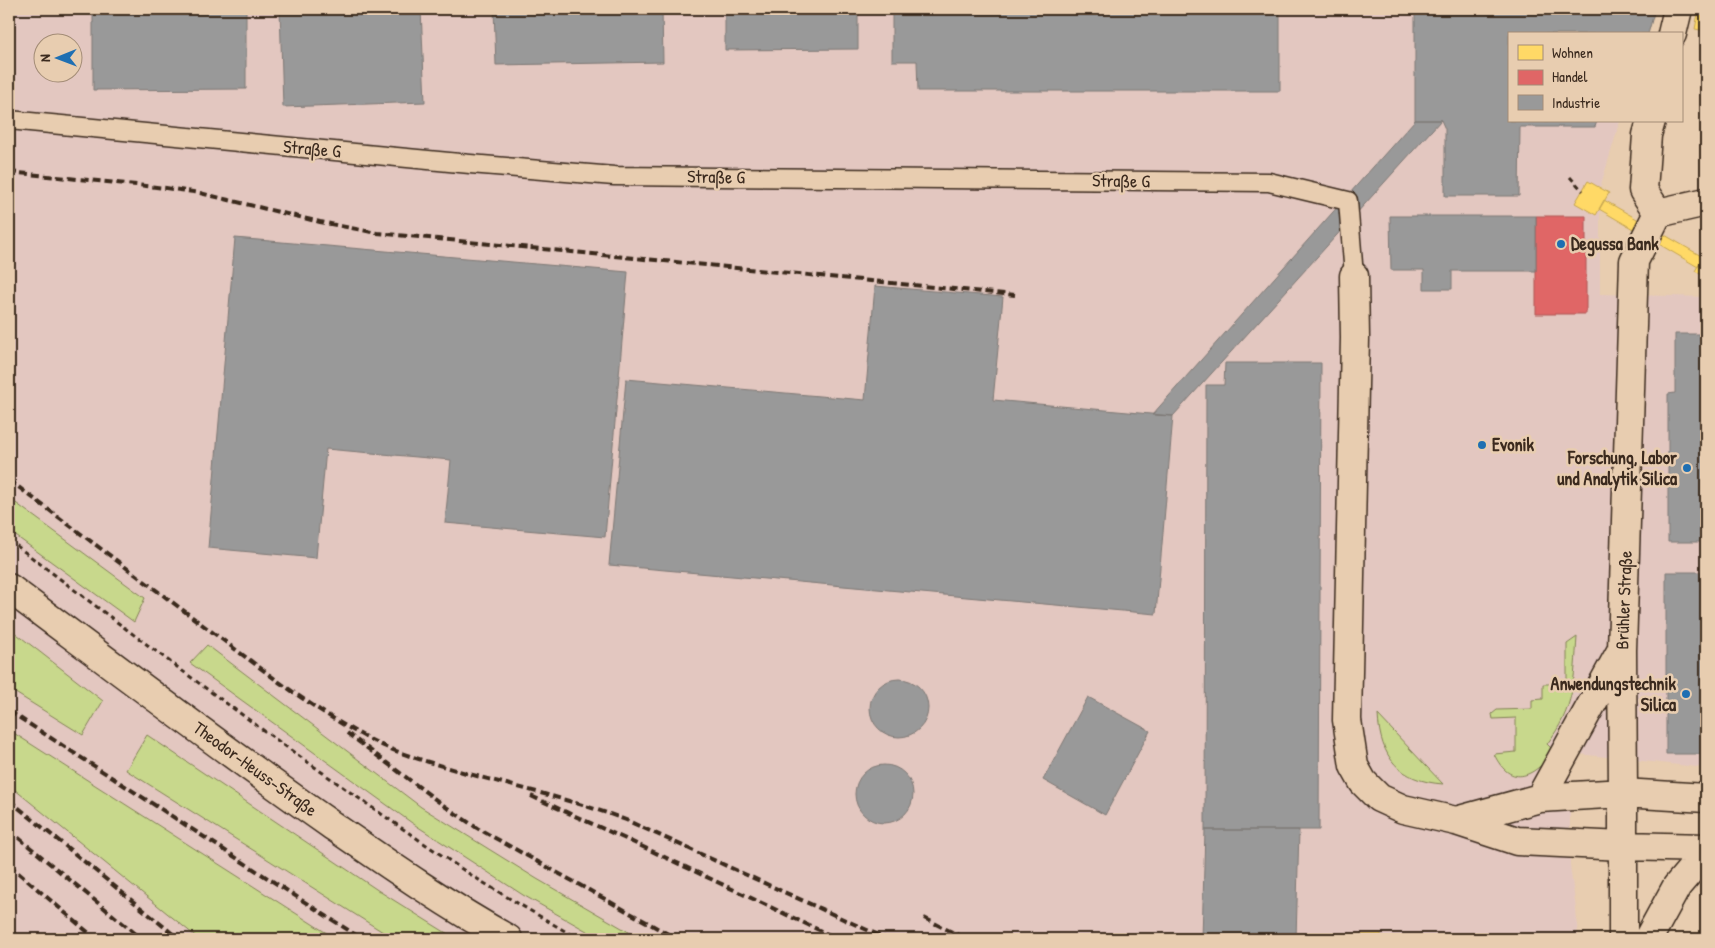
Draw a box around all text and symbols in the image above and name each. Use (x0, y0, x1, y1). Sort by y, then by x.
north arrow (32, 32, 82, 82)
legend (1508, 32, 1682, 122)
text: Wohnen (1552, 42, 1593, 63)
text: N (35, 54, 54, 62)
text: Handel (1552, 66, 1588, 87)
text: Industrie (1552, 92, 1600, 113)
street label: Straße G (282, 134, 342, 164)
street label: Straße G (687, 163, 746, 190)
street label: Straße G (1092, 167, 1151, 194)
place label: Degussa Bank (1571, 231, 1659, 257)
marker: Degussa Bank (1555, 238, 1567, 250)
place label: Evonik (1492, 432, 1535, 457)
marker: Evonik (1476, 439, 1488, 451)
place label: Forschung, Labor und Analytik Silica (1557, 445, 1678, 492)
marker: Forschung, Labor und Analytik Silica (1681, 462, 1693, 474)
street label: Brühler Straße (1609, 550, 1638, 650)
place label: Anwendungstechnik Silica (1551, 671, 1677, 717)
marker: Anwendungstechnik Silica (1680, 688, 1692, 700)
street label: Theodor-Heuss-Straße (188, 715, 322, 822)

